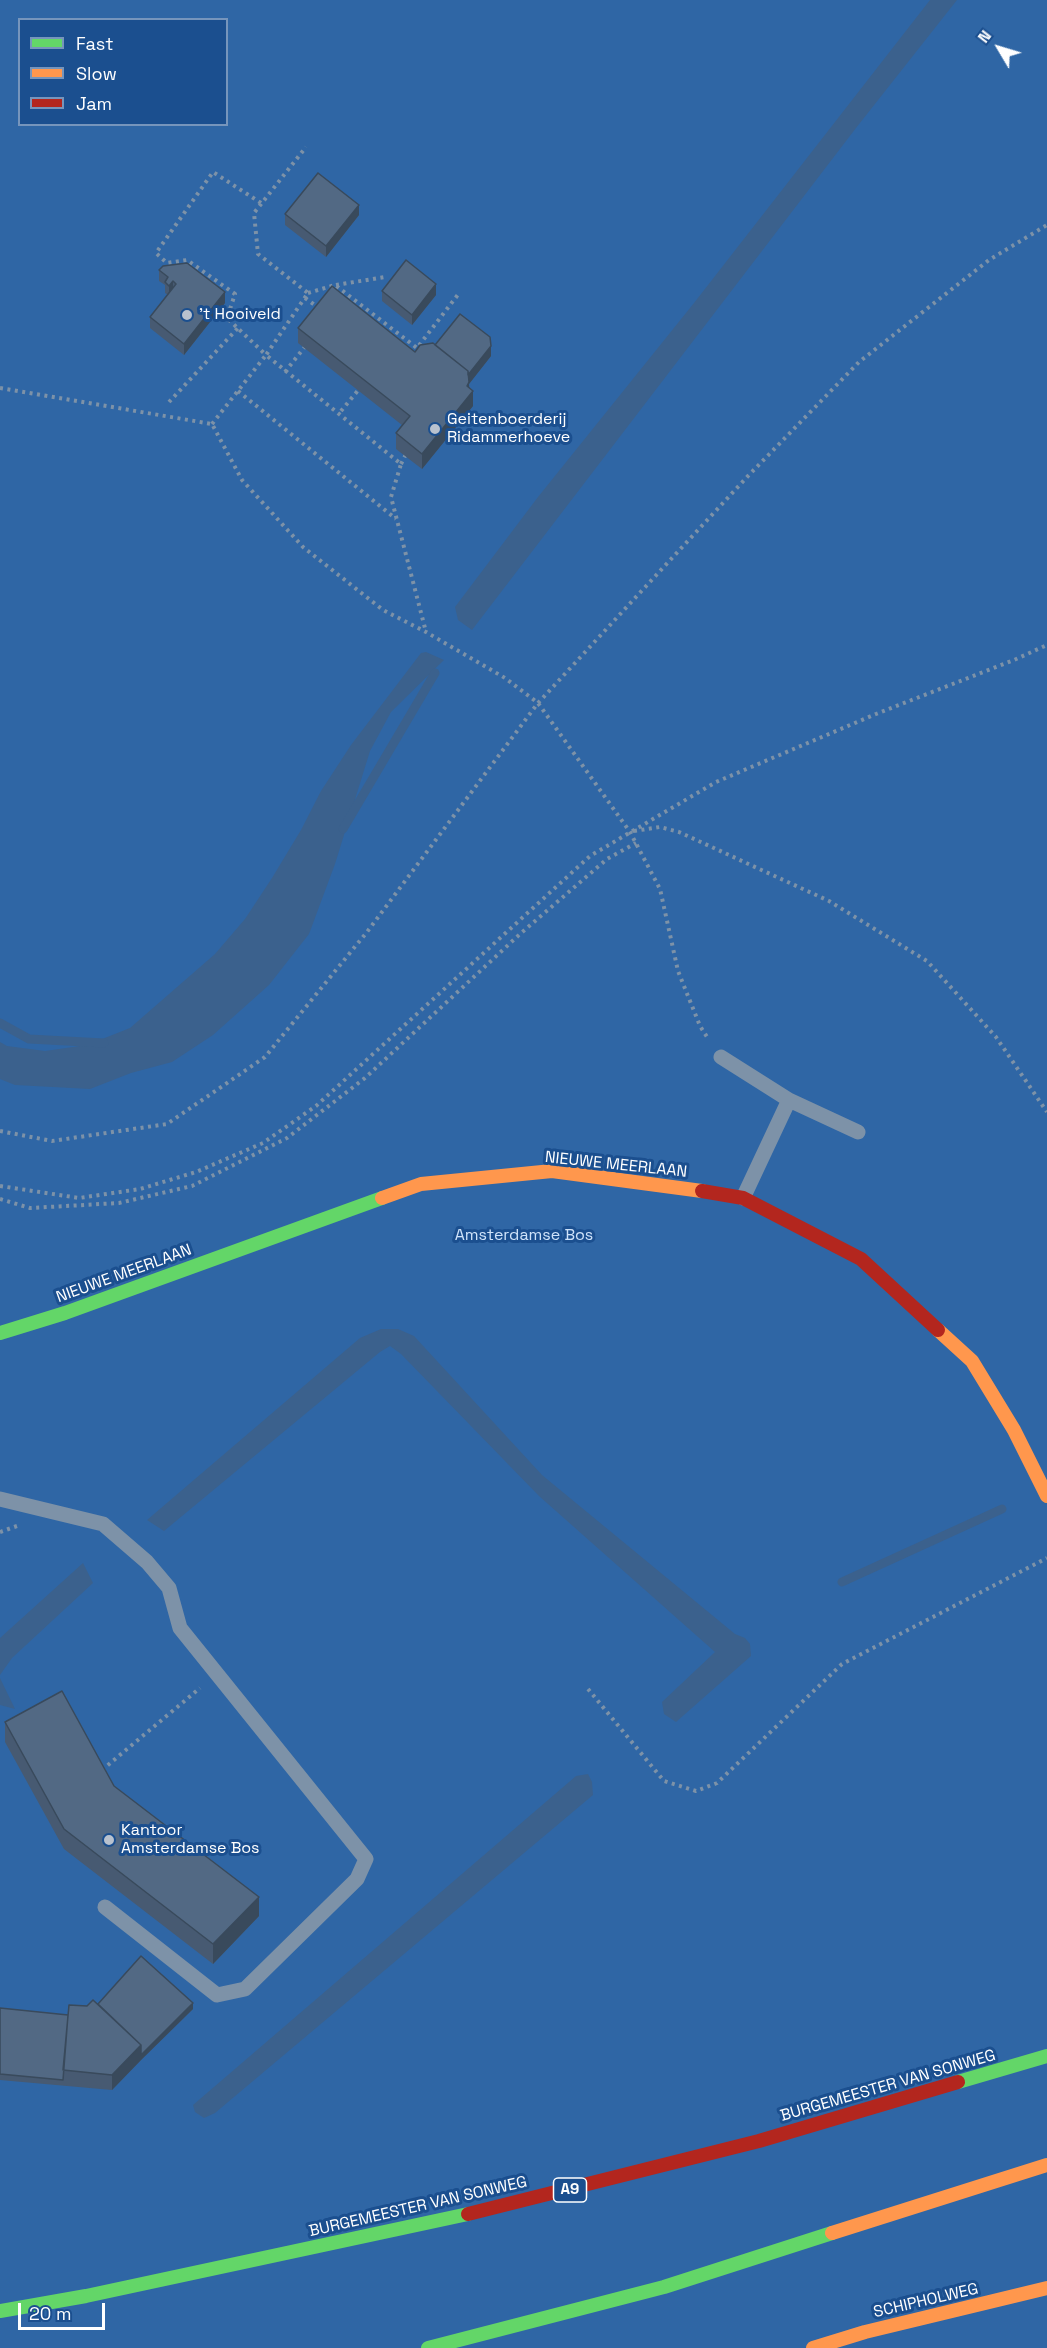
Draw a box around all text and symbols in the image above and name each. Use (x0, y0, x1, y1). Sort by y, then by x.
legend (18, 18, 228, 126)
north arrow (969, 18, 1029, 78)
text: N (973, 26, 996, 47)
text: Fast (76, 32, 113, 55)
text: Slow (76, 62, 117, 85)
text: Jam (76, 92, 112, 115)
place label: 't Hooiveld (199, 305, 281, 325)
marker: 't Hooiveld (180, 308, 194, 322)
place label: Geitenboerderij Ridammerhoeve (447, 410, 570, 448)
marker: Geitenboerderij Ridammerhoeve (428, 422, 442, 436)
street label: NIEUWE MEERLAAN (544, 1148, 688, 1182)
park label: Amsterdamse Bos (455, 1226, 593, 1246)
street label: NIEUWE MEERLAAN (54, 1241, 194, 1307)
place label: Kantoor Amsterdamse Bos (121, 1821, 260, 1859)
marker: Kantoor Amsterdamse Bos (102, 1833, 116, 1847)
street label: BURGEMEESTER VAN SONWEG (778, 2046, 998, 2126)
street label: BURGEMEESTER VAN SONWEG (307, 2173, 529, 2241)
road number: A9 (554, 2178, 586, 2202)
street label: SCHIPHOLWEG (872, 2280, 980, 2322)
scale bar (21, 2291, 108, 2329)
text: 20 m (29, 2302, 72, 2325)

